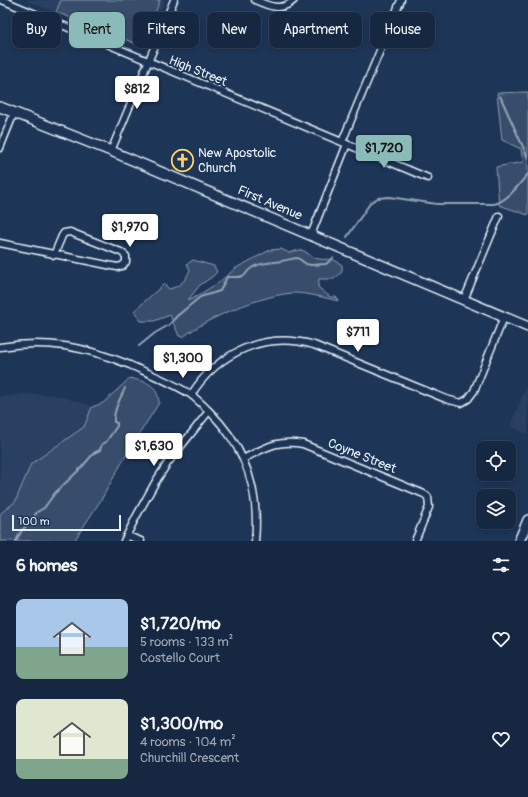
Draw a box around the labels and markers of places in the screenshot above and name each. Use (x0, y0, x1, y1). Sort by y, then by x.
pin: $812 (113, 76, 161, 110)
pin: $1,720 (351, 135, 417, 169)
place label: New Apostolic Church (198, 145, 277, 176)
church icon: New Apostolic Church (170, 147, 196, 173)
pin: $1,970 (97, 214, 163, 248)
pin: $711 (334, 319, 382, 353)
pin: $1,300 (150, 345, 216, 379)
pin: $1,630 (121, 433, 187, 467)

